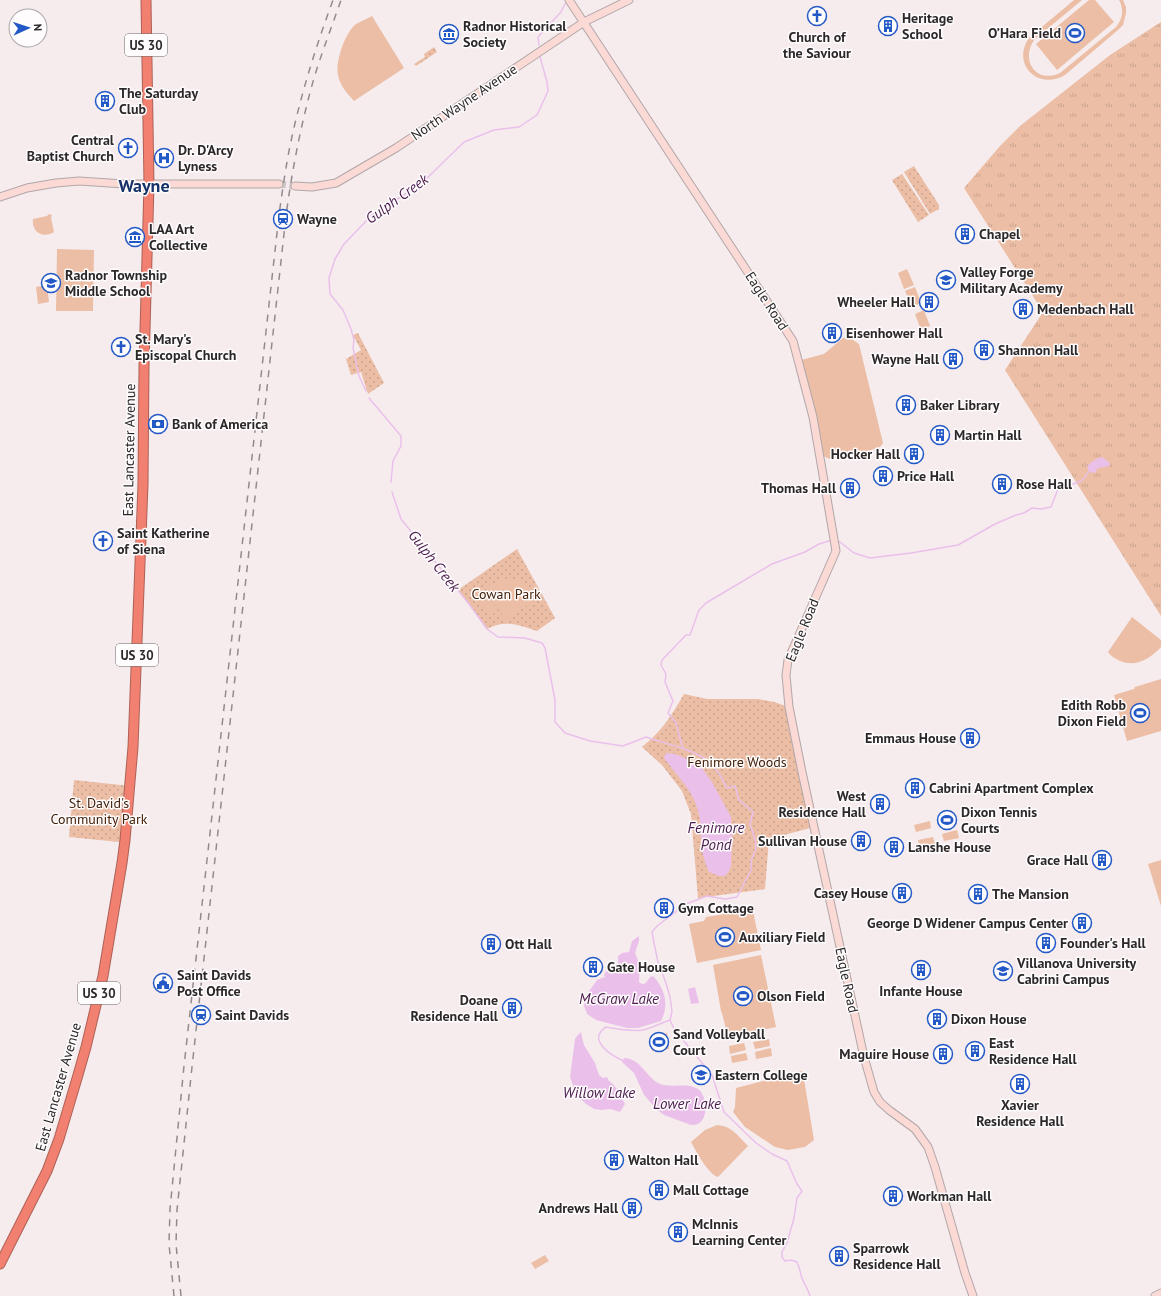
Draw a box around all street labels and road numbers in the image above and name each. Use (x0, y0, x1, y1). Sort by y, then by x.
road number: US 30 (125, 34, 167, 56)
street label: North Wayne Avenue (407, 60, 521, 144)
street label: Eagle Road (741, 268, 793, 334)
street label: East Lancaster Avenue (119, 383, 139, 517)
street label: Eagle Road (781, 596, 823, 664)
road number: US 30 (116, 644, 158, 666)
street label: Eagle Road (831, 946, 863, 1014)
road number: US 30 (78, 982, 120, 1004)
street label: East Lancaster Avenue (31, 1021, 85, 1153)

